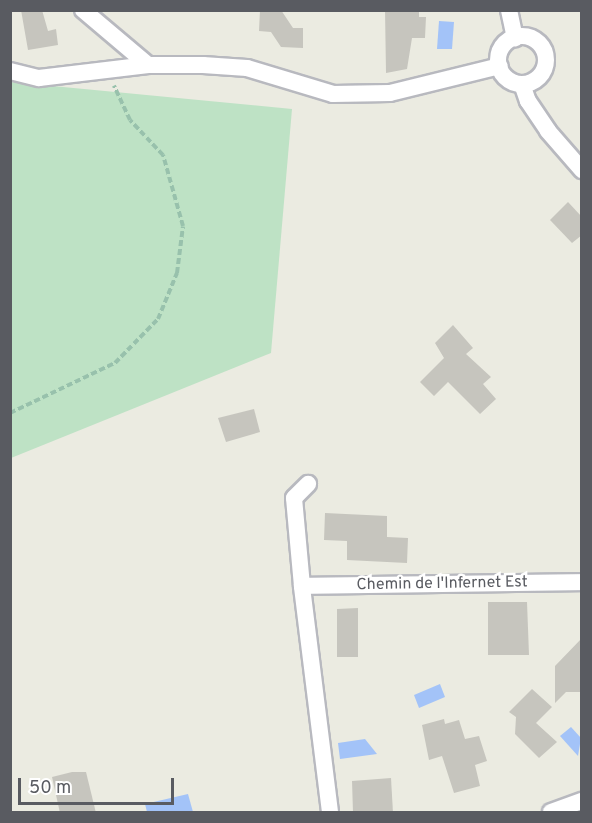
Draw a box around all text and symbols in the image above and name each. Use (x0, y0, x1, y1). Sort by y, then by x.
street label: Chemin de l'Infernet Est (356, 573, 528, 595)
scale bar (21, 766, 177, 804)
text: 50 m (29, 777, 71, 800)

